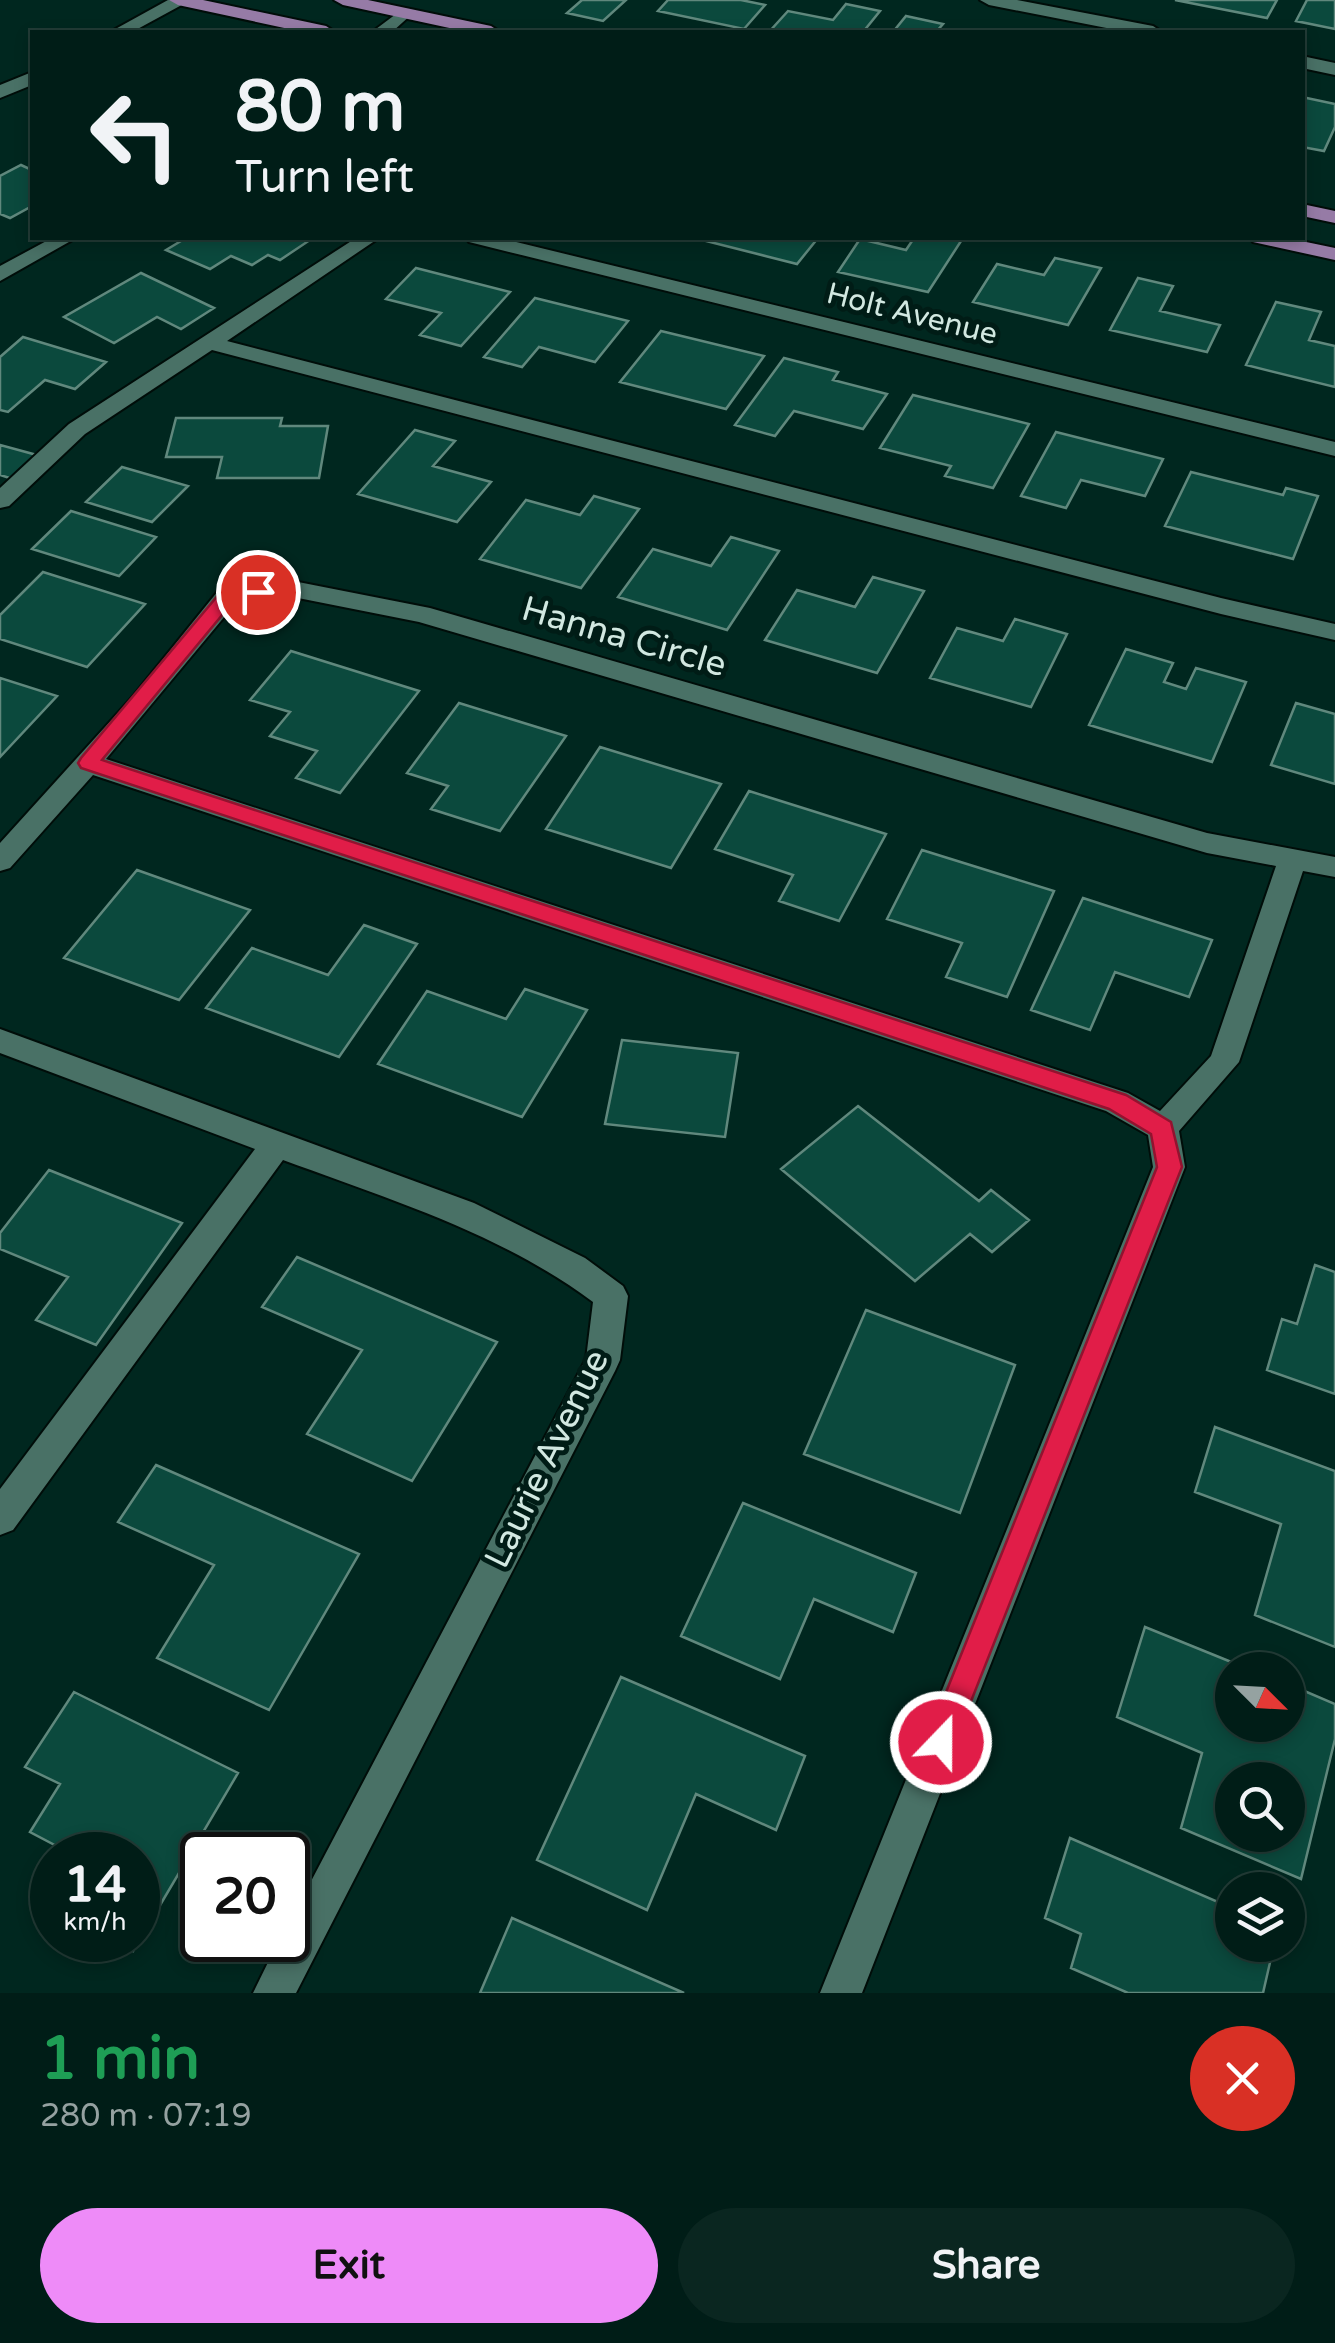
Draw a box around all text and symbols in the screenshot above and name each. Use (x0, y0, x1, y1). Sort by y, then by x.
text: 80 m (235, 66, 405, 150)
icon: left (70, 70, 200, 200)
text: Turn left (235, 151, 414, 205)
street label: Holt Avenue (823, 275, 1001, 353)
pin (216, 550, 301, 635)
icon: arrive (231, 565, 286, 620)
street label: Hanna Circle (517, 588, 731, 686)
street label: Laurie Avenue (476, 1343, 618, 1575)
north arrow (1215, 1652, 1305, 1742)
map controls (1215, 1652, 1305, 1962)
position arrow (889, 1690, 993, 1794)
button: search (1215, 1762, 1305, 1852)
speed limit sign: 20 (180, 1832, 310, 1962)
text: 14 (64, 1855, 126, 1915)
button: layers (1215, 1872, 1305, 1962)
text: km/h (64, 1907, 126, 1937)
text: 1 min (40, 2023, 200, 2095)
button: close (1190, 2026, 1295, 2131)
text: 280 m · 07:19 (40, 2097, 252, 2135)
button: Exit (40, 2208, 658, 2323)
button: Share (678, 2208, 1295, 2323)

